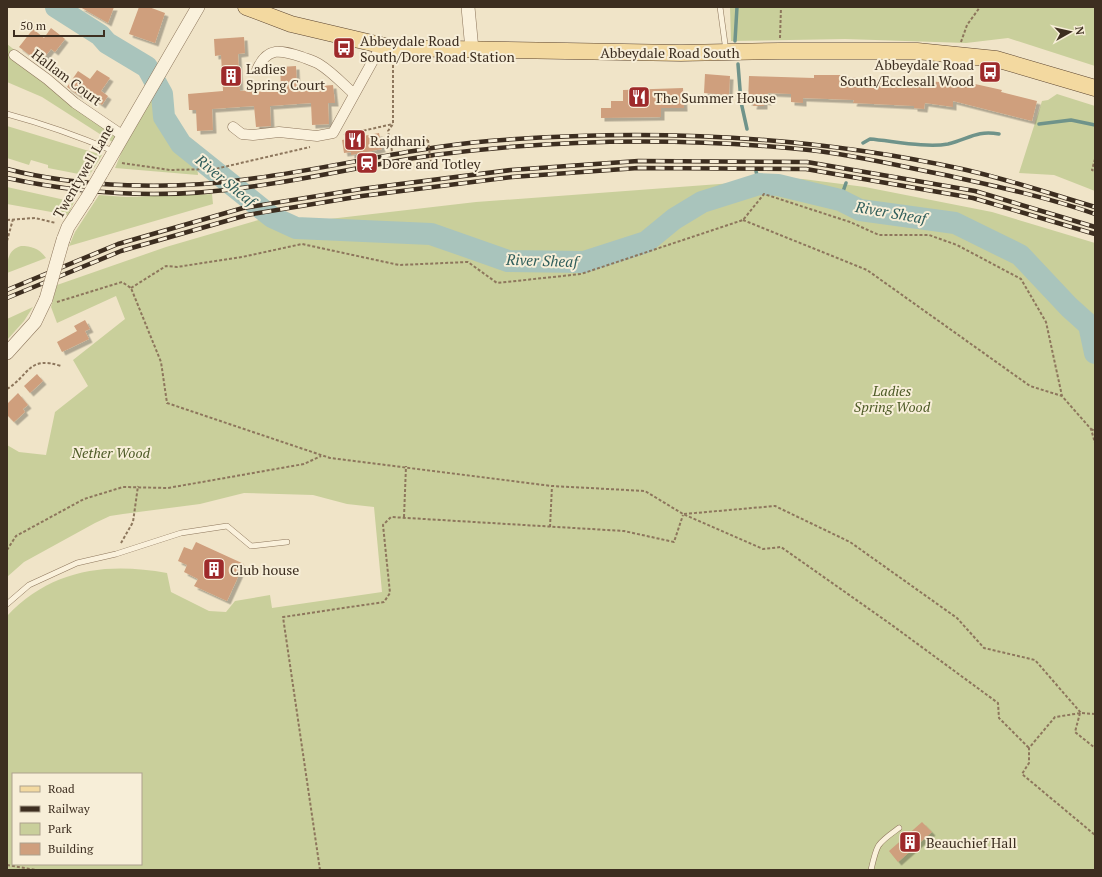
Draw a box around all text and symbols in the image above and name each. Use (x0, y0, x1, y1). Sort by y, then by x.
scale bar (14, 12, 104, 38)
north arrow (1050, 12, 1090, 52)
text: 50 m (20, 18, 47, 33)
text: N (1072, 26, 1088, 36)
place label: Abbeydale Road South/Dore Road Station (360, 31, 516, 66)
bus stop icon: Abbeydale Road South/Dore Road Station (331, 35, 357, 61)
street label: Abbeydale Road South (600, 43, 740, 62)
street label: Hallam Court (28, 44, 107, 110)
place label: Abbeydale Road South/Ecclesall Wood (840, 55, 974, 90)
place label: Ladies Spring Court (246, 59, 326, 94)
bus stop icon: Abbeydale Road South/Ecclesall Wood (977, 59, 1003, 85)
building icon: Ladies Spring Court (218, 63, 244, 89)
restaurant icon: The Summer House (626, 84, 652, 110)
place label: The Summer House (654, 88, 776, 107)
street label: Twentywell Lane (48, 120, 118, 222)
restaurant icon: Rajdhani (342, 127, 368, 153)
place label: Rajdhani (370, 131, 426, 150)
water label: River Sheaf (191, 149, 262, 212)
station icon: Dore and Totley (354, 150, 380, 176)
place label: Dore and Totley (382, 154, 482, 173)
water label: River Sheaf (853, 196, 931, 229)
water label: River Sheaf (505, 249, 581, 271)
park label: Ladies Spring Wood (854, 381, 931, 416)
park label: Nether Wood (71, 443, 151, 462)
building icon: Club house (201, 556, 227, 582)
place label: Club house (230, 560, 299, 579)
legend (12, 773, 142, 865)
text: Road (48, 781, 75, 796)
text: Railway (48, 801, 91, 816)
text: Park (48, 821, 73, 836)
building icon: Beauchief Hall (897, 829, 923, 855)
place label: Beauchief Hall (926, 833, 1017, 852)
text: Building (48, 841, 94, 856)

